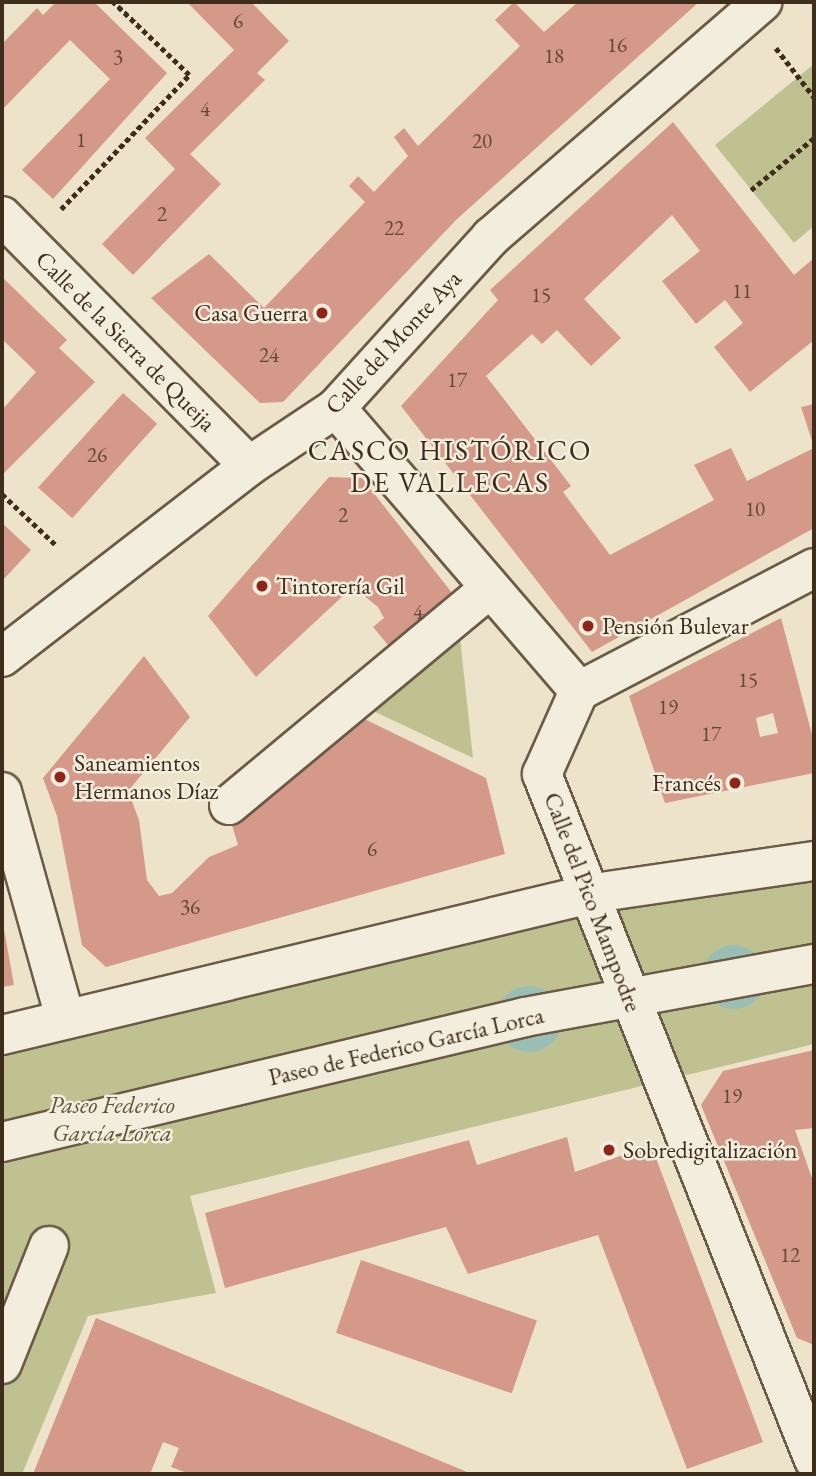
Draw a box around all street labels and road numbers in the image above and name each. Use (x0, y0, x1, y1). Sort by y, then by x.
street label: Calle de la Sierra de Queija (30, 245, 222, 437)
street label: Calle del Monte Aya (319, 264, 467, 420)
street label: Calle del Pico Mampodre (538, 788, 648, 1016)
street label: Paseo de Federico García Lorca (266, 1000, 546, 1092)

